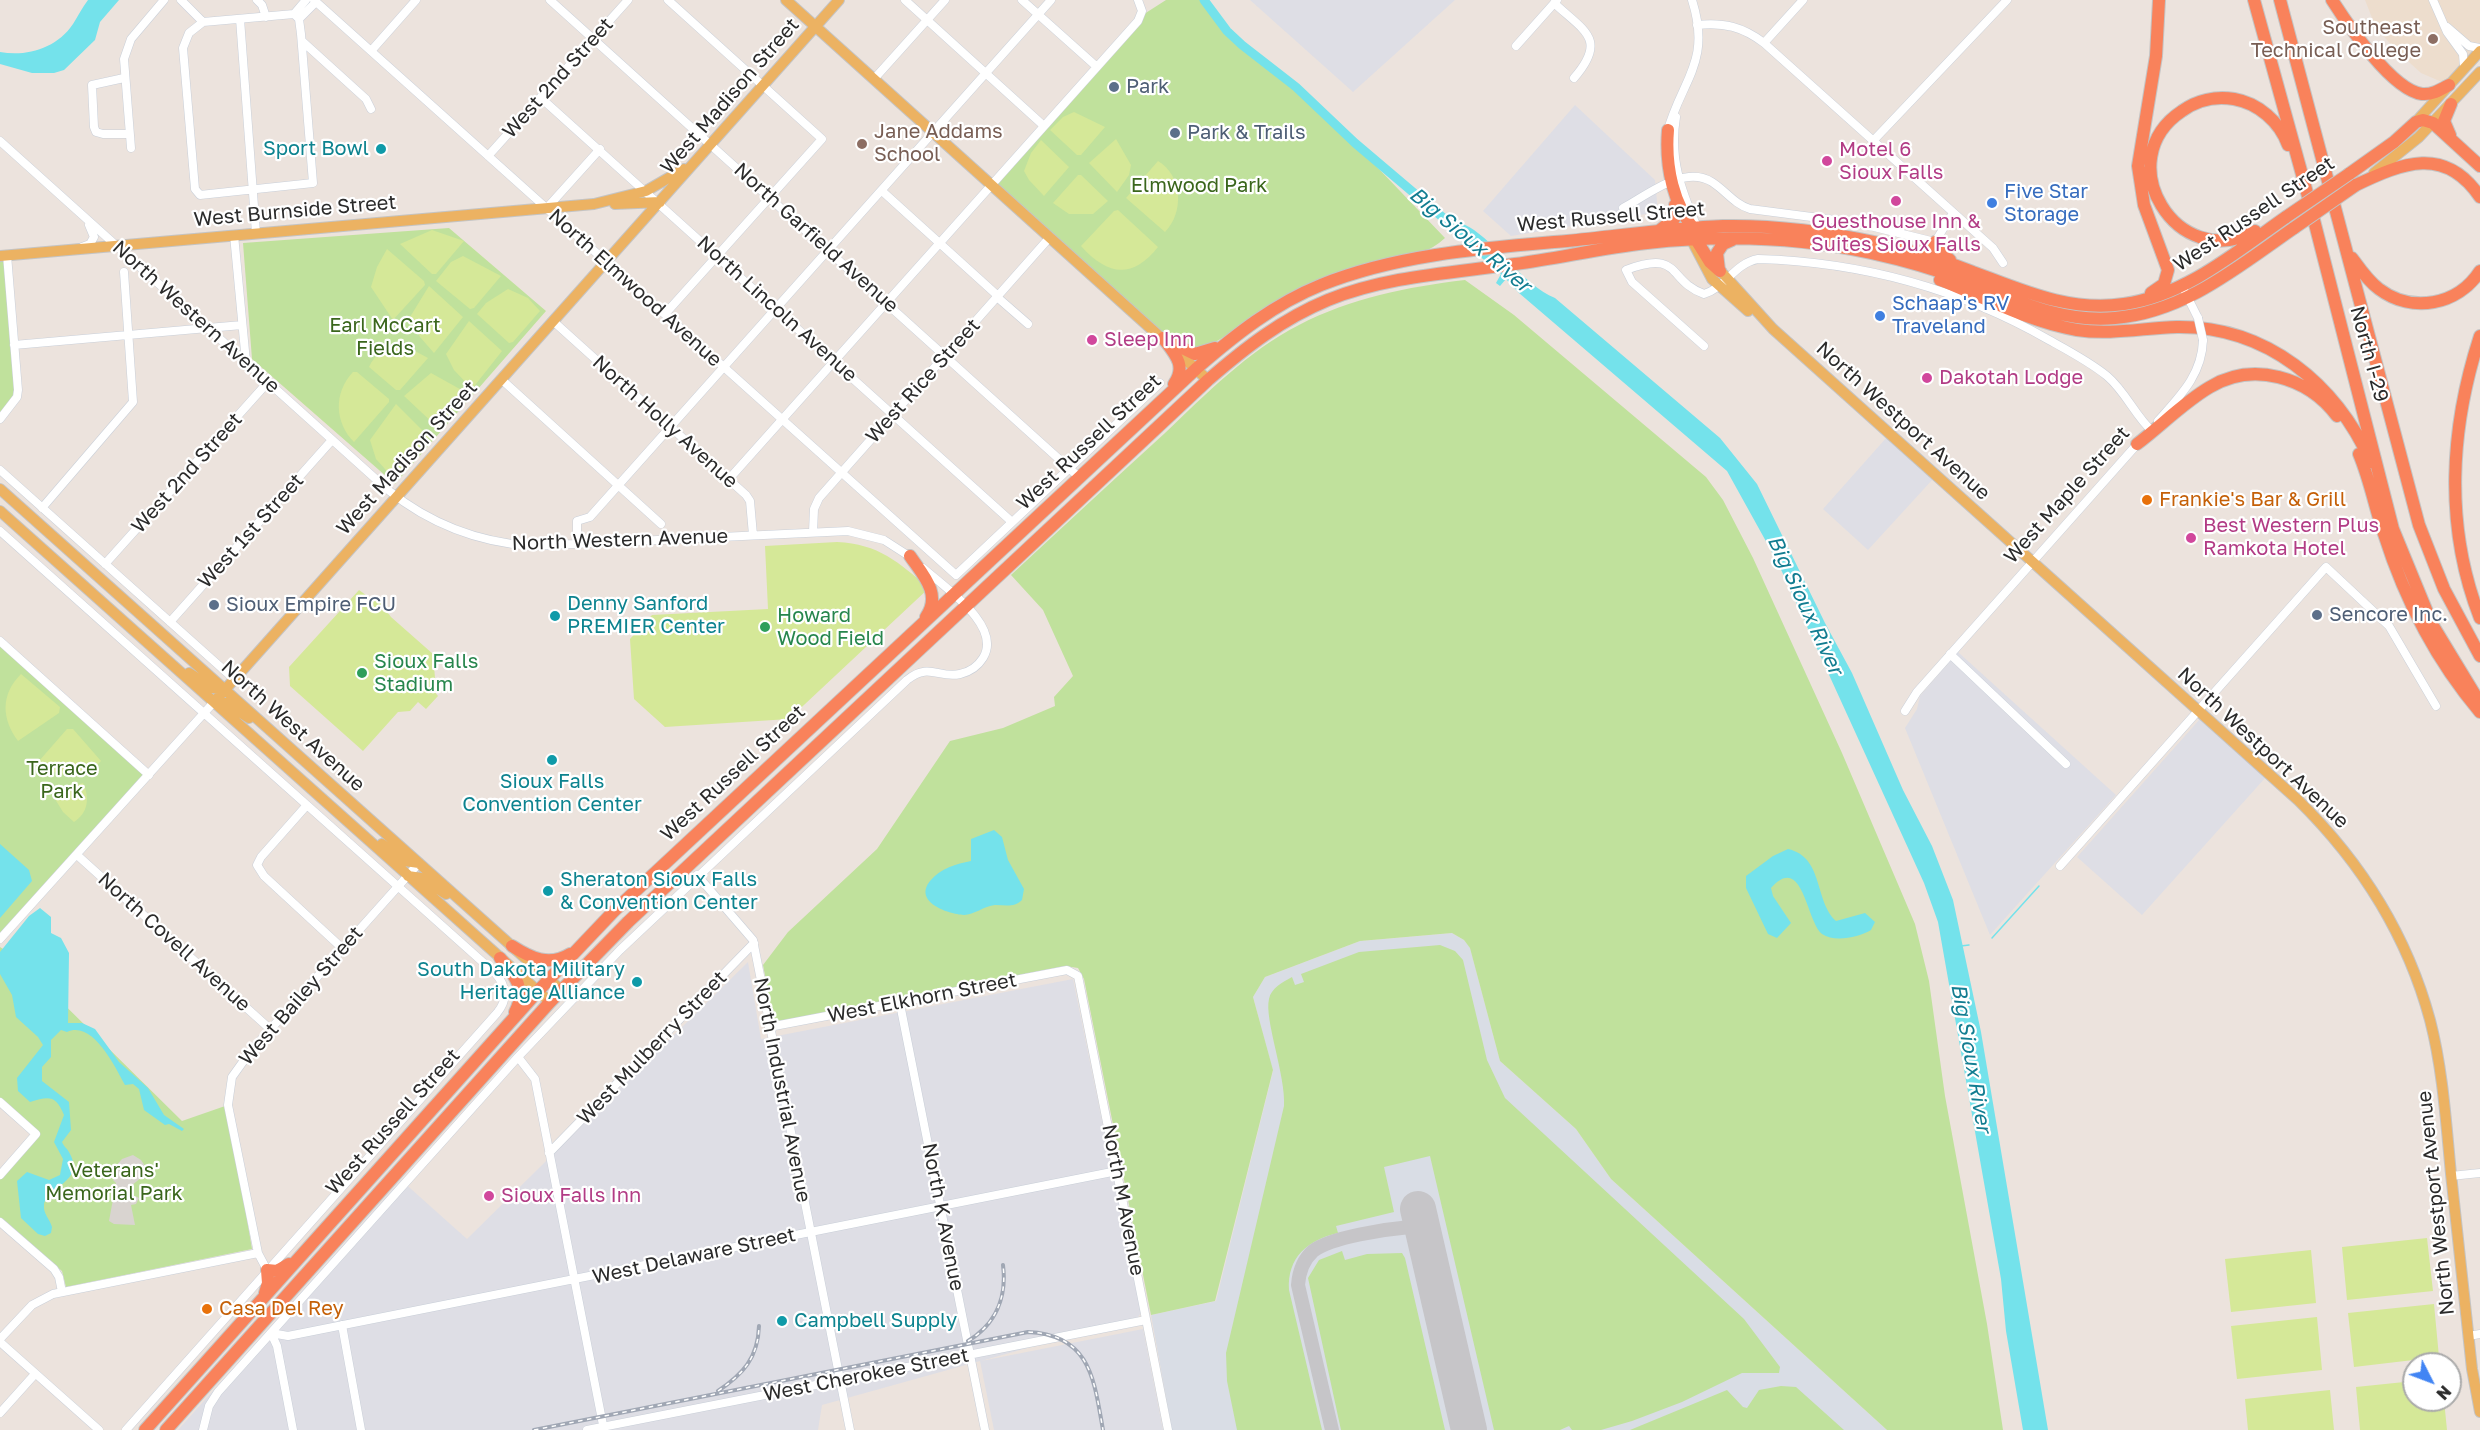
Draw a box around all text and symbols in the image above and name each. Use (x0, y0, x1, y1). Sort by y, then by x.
street label: West 2nd Street (498, 13, 618, 143)
street label: West Madison Street (656, 13, 804, 179)
place label: Southeast Technical College (2251, 16, 2421, 63)
marker: Southeast Technical College (2426, 32, 2440, 46)
place label: Park (1126, 75, 1169, 99)
marker: Park (1107, 80, 1121, 94)
place label: Jane Addams School (874, 120, 1003, 167)
place label: Park & Trails (1187, 121, 1306, 145)
marker: Park & Trails (1168, 126, 1182, 140)
place label: Sport Bowl (263, 137, 369, 161)
marker: Jane Addams School (855, 137, 869, 151)
place label: Motel 6 Sioux Falls (1839, 138, 1943, 185)
marker: Sport Bowl (374, 142, 388, 156)
street label: West Russell Street (2169, 151, 2339, 277)
marker: Motel 6 Sioux Falls (1820, 154, 1834, 168)
street label: North Garfield Avenue (729, 158, 903, 318)
park label: Elmwood Park (1131, 174, 1267, 198)
place label: Five Star Storage (2004, 180, 2088, 227)
water label: Big Sioux River (1404, 182, 1536, 298)
street label: West Burnside Street (193, 190, 397, 232)
marker: Guesthouse Inn & Suites Sioux Falls (1889, 194, 1903, 208)
marker: Five Star Storage (1985, 196, 1999, 210)
street label: West Russell Street (1516, 197, 1706, 237)
street label: North Elmwood Avenue (543, 204, 727, 372)
place label: Guesthouse Inn & Suites Sioux Falls (1811, 210, 1981, 257)
street label: North Lincoln Avenue (692, 231, 862, 387)
street label: North Western Avenue (107, 236, 285, 398)
place label: Schaap's RV Traveland (1892, 292, 2009, 339)
street label: North I-29 (2345, 303, 2393, 405)
marker: Schaap's RV Traveland (1873, 309, 1887, 323)
park label: Earl McCart Fields (329, 314, 441, 361)
street label: West Rice Street (861, 314, 985, 448)
place label: Sleep Inn (1104, 328, 1194, 352)
marker: Sleep Inn (1085, 333, 1099, 347)
street label: North Westport Avenue (1811, 337, 1995, 505)
street label: North Holly Avenue (587, 350, 743, 494)
place label: Dakotah Lodge (1939, 366, 2083, 390)
street label: West Russell Street (1012, 369, 1166, 515)
marker: Dakotah Lodge (1920, 371, 1934, 385)
street label: West Madison Street (332, 376, 482, 540)
street label: West 2nd Street (127, 408, 247, 538)
street label: West Maple Street (1999, 421, 2135, 569)
street label: West 1st Street (193, 469, 309, 593)
place label: Frankie's Bar & Grill (2159, 488, 2346, 512)
marker: Frankie's Bar & Grill (2140, 493, 2154, 507)
place label: Best Western Plus Ramkota Hotel (2203, 514, 2379, 561)
street label: North Western Avenue (511, 524, 729, 556)
water label: Big Sioux River (1762, 531, 1848, 679)
marker: Best Western Plus Ramkota Hotel (2184, 531, 2198, 545)
place label: Denny Sanford PREMIER Center (567, 592, 725, 639)
place label: Sioux Empire FCU (226, 593, 396, 617)
marker: Sioux Empire FCU (207, 598, 221, 612)
place label: Sencore Inc. (2329, 603, 2448, 627)
place label: Howard Wood Field (777, 604, 884, 651)
marker: Sencore Inc. (2310, 608, 2324, 622)
marker: Denny Sanford PREMIER Center (548, 609, 562, 623)
marker: Howard Wood Field (758, 620, 772, 634)
place label: Sioux Falls Stadium (374, 650, 478, 697)
street label: North West Avenue (216, 655, 370, 797)
street label: North Westport Avenue (2172, 662, 2354, 834)
marker: Sioux Falls Stadium (355, 666, 369, 680)
street label: West Russell Street (656, 700, 810, 846)
marker: Sioux Falls Convention Center (545, 753, 559, 767)
park label: Terrace Park (26, 757, 98, 804)
place label: Sioux Falls Convention Center (462, 770, 642, 817)
street label: North Covell Avenue (93, 867, 255, 1017)
place label: Sheraton Sioux Falls & Convention Center (560, 868, 758, 915)
marker: Sheraton Sioux Falls & Convention Center (541, 884, 555, 898)
street label: West Bailey Street (234, 922, 368, 1070)
place label: South Dakota Military Heritage Alliance (417, 958, 625, 1005)
street label: West Mulberry Street (572, 966, 732, 1130)
street label: West Elkhorn Street (825, 968, 1019, 1028)
marker: South Dakota Military Heritage Alliance (630, 975, 644, 989)
street label: North Industrial Avenue (748, 975, 816, 1205)
water label: Big Sioux River (1946, 982, 1996, 1134)
street label: West Russell Street (321, 1044, 465, 1200)
street label: North Westport Avenue (2412, 1090, 2460, 1316)
street label: North M Avenue (1097, 1122, 1149, 1278)
street label: North K Avenue (917, 1141, 969, 1293)
park label: Veterans' Memorial Park (45, 1159, 183, 1206)
place label: Sioux Falls Inn (501, 1184, 641, 1208)
marker: Sioux Falls Inn (482, 1189, 496, 1203)
street label: West Delaware Street (590, 1223, 798, 1289)
place label: Casa Del Rey (219, 1297, 344, 1321)
marker: Casa Del Rey (200, 1302, 214, 1316)
place label: Campbell Supply (794, 1309, 957, 1333)
marker: Campbell Supply (775, 1314, 789, 1328)
street label: West Cherokee Street (761, 1343, 971, 1407)
north arrow (2402, 1352, 2462, 1412)
text: N (2432, 1381, 2455, 1404)

